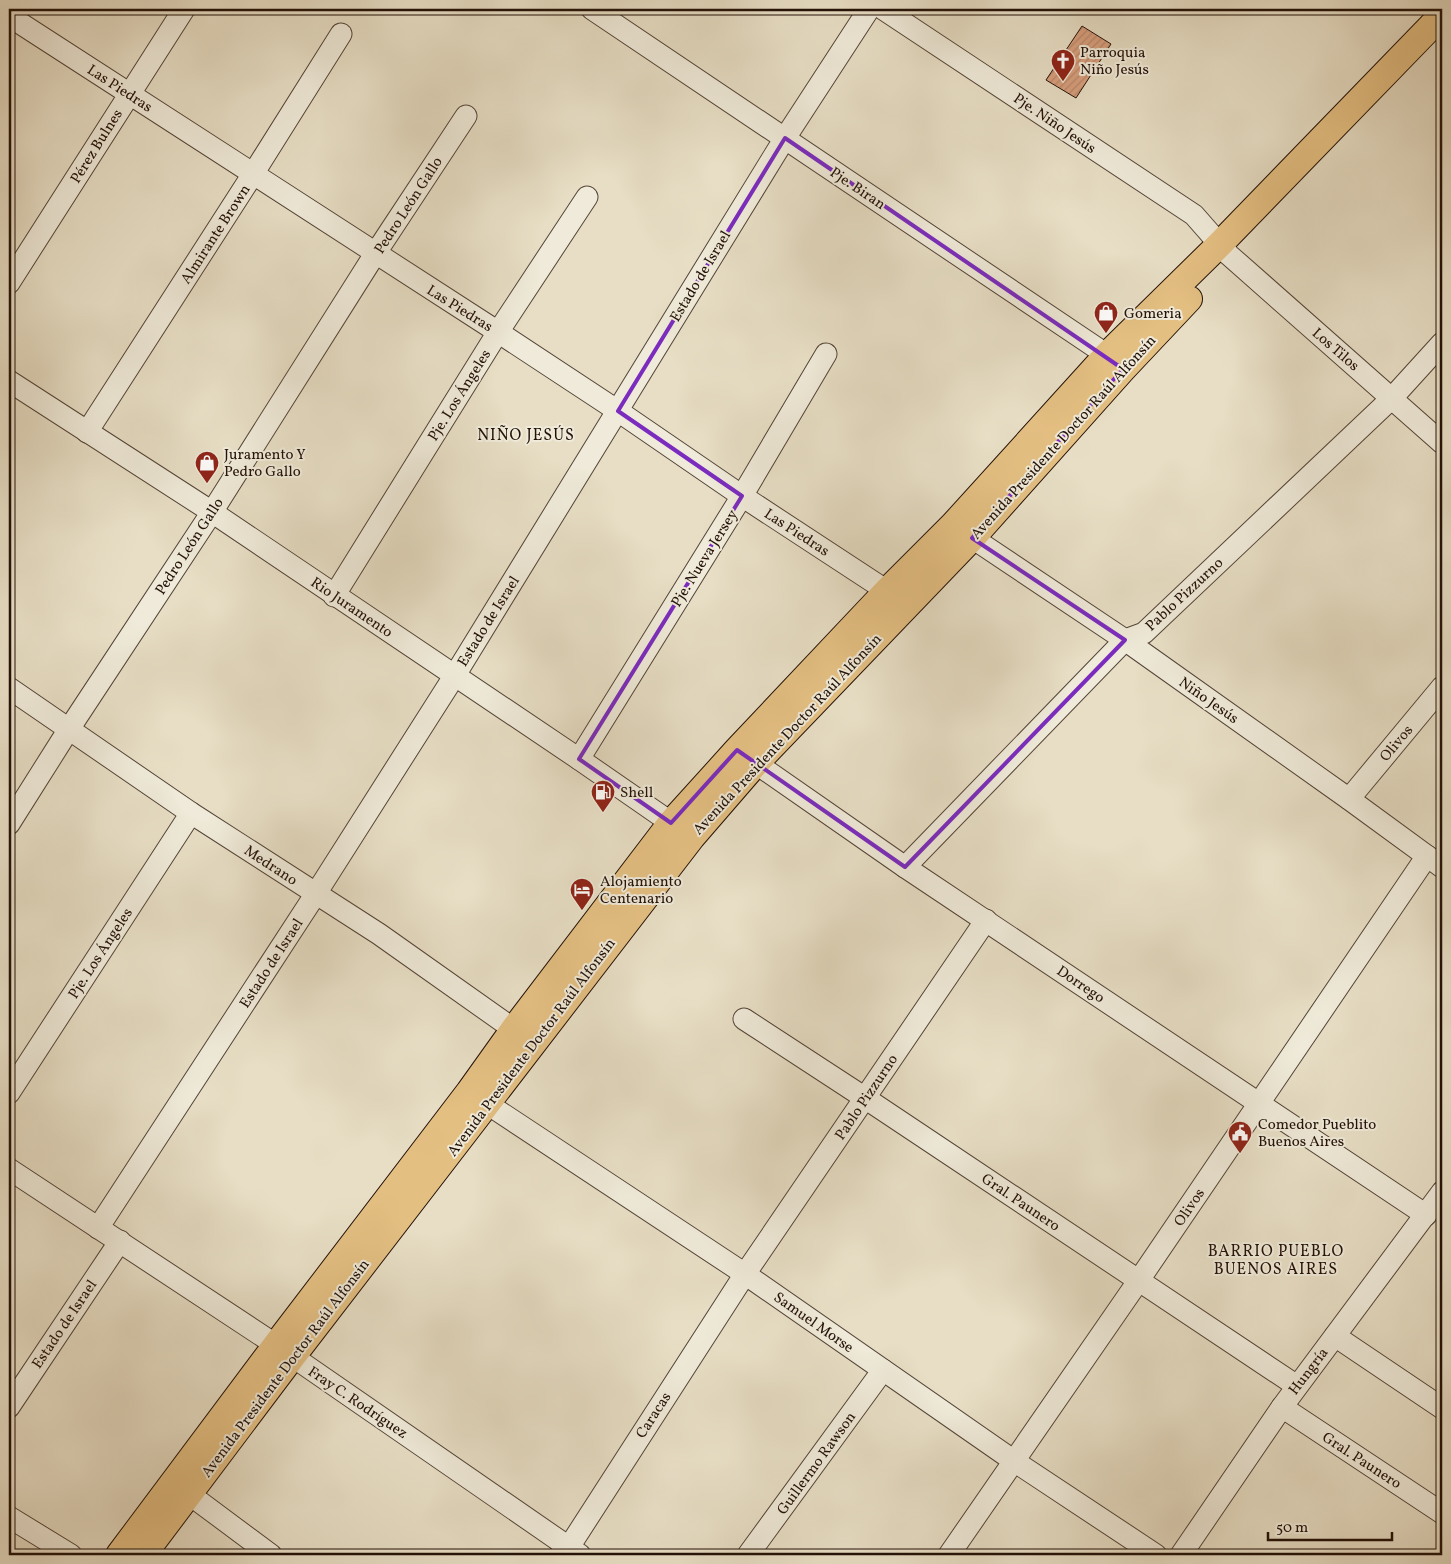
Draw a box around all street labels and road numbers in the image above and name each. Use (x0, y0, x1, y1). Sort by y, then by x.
street label: Las Piedras (82, 60, 156, 118)
street label: Pje. Niño Jesús (1009, 89, 1100, 160)
street label: Pérez Bulnes (66, 106, 128, 188)
street label: Pedro León Gallo (370, 153, 449, 259)
street label: Pje. Biran (825, 163, 889, 216)
street label: Almirante Brown (176, 181, 256, 289)
street label: Estado de Israel (666, 227, 737, 326)
street label: Las Piedras (422, 281, 496, 338)
street label: Los Tilos (1307, 324, 1363, 377)
street label: Avenida Presidente Doctor Raúl Alfonsín (967, 331, 1162, 545)
street label: Pje. Los Ángeles (424, 346, 497, 446)
street label: Pedro León Gallo (151, 494, 230, 600)
street label: Las Piedras (759, 504, 833, 562)
street label: Pje. Nueva Jersey (667, 506, 744, 612)
street label: Pablo Pizzurno (1141, 553, 1229, 637)
street label: Estado de Israel (453, 572, 526, 671)
street label: Rio Juramento (306, 573, 397, 644)
street label: Avenida Presidente Doctor Raúl Alfonsín (689, 630, 887, 840)
street label: Niño Jesús (1174, 673, 1242, 730)
street label: Olivos (1376, 721, 1419, 767)
street label: Medrano (239, 841, 301, 891)
street label: Pje. Los Ángeles (64, 904, 139, 1003)
street label: Estado de Israel (235, 915, 309, 1013)
street label: Avenida Presidente Doctor Raúl Alfonsín (443, 934, 621, 1161)
street label: Dorrego (1052, 961, 1109, 1009)
street label: Pablo Pizzurno (831, 1051, 904, 1145)
street label: Gral. Paunero (977, 1169, 1064, 1237)
street label: Olivos (1170, 1184, 1211, 1231)
street label: Avenida Presidente Doctor Raúl Alfonsín (197, 1255, 375, 1482)
street label: Estado de Israel (28, 1276, 103, 1374)
street label: Samuel Morse (769, 1288, 857, 1359)
street label: Hungría (1284, 1344, 1334, 1400)
street label: Fray C. Rodríguez (303, 1362, 411, 1444)
street label: Caracas (631, 1388, 677, 1443)
street label: Guillermo Rawson (773, 1408, 862, 1520)
street label: Gral. Paunero (1317, 1428, 1405, 1495)

